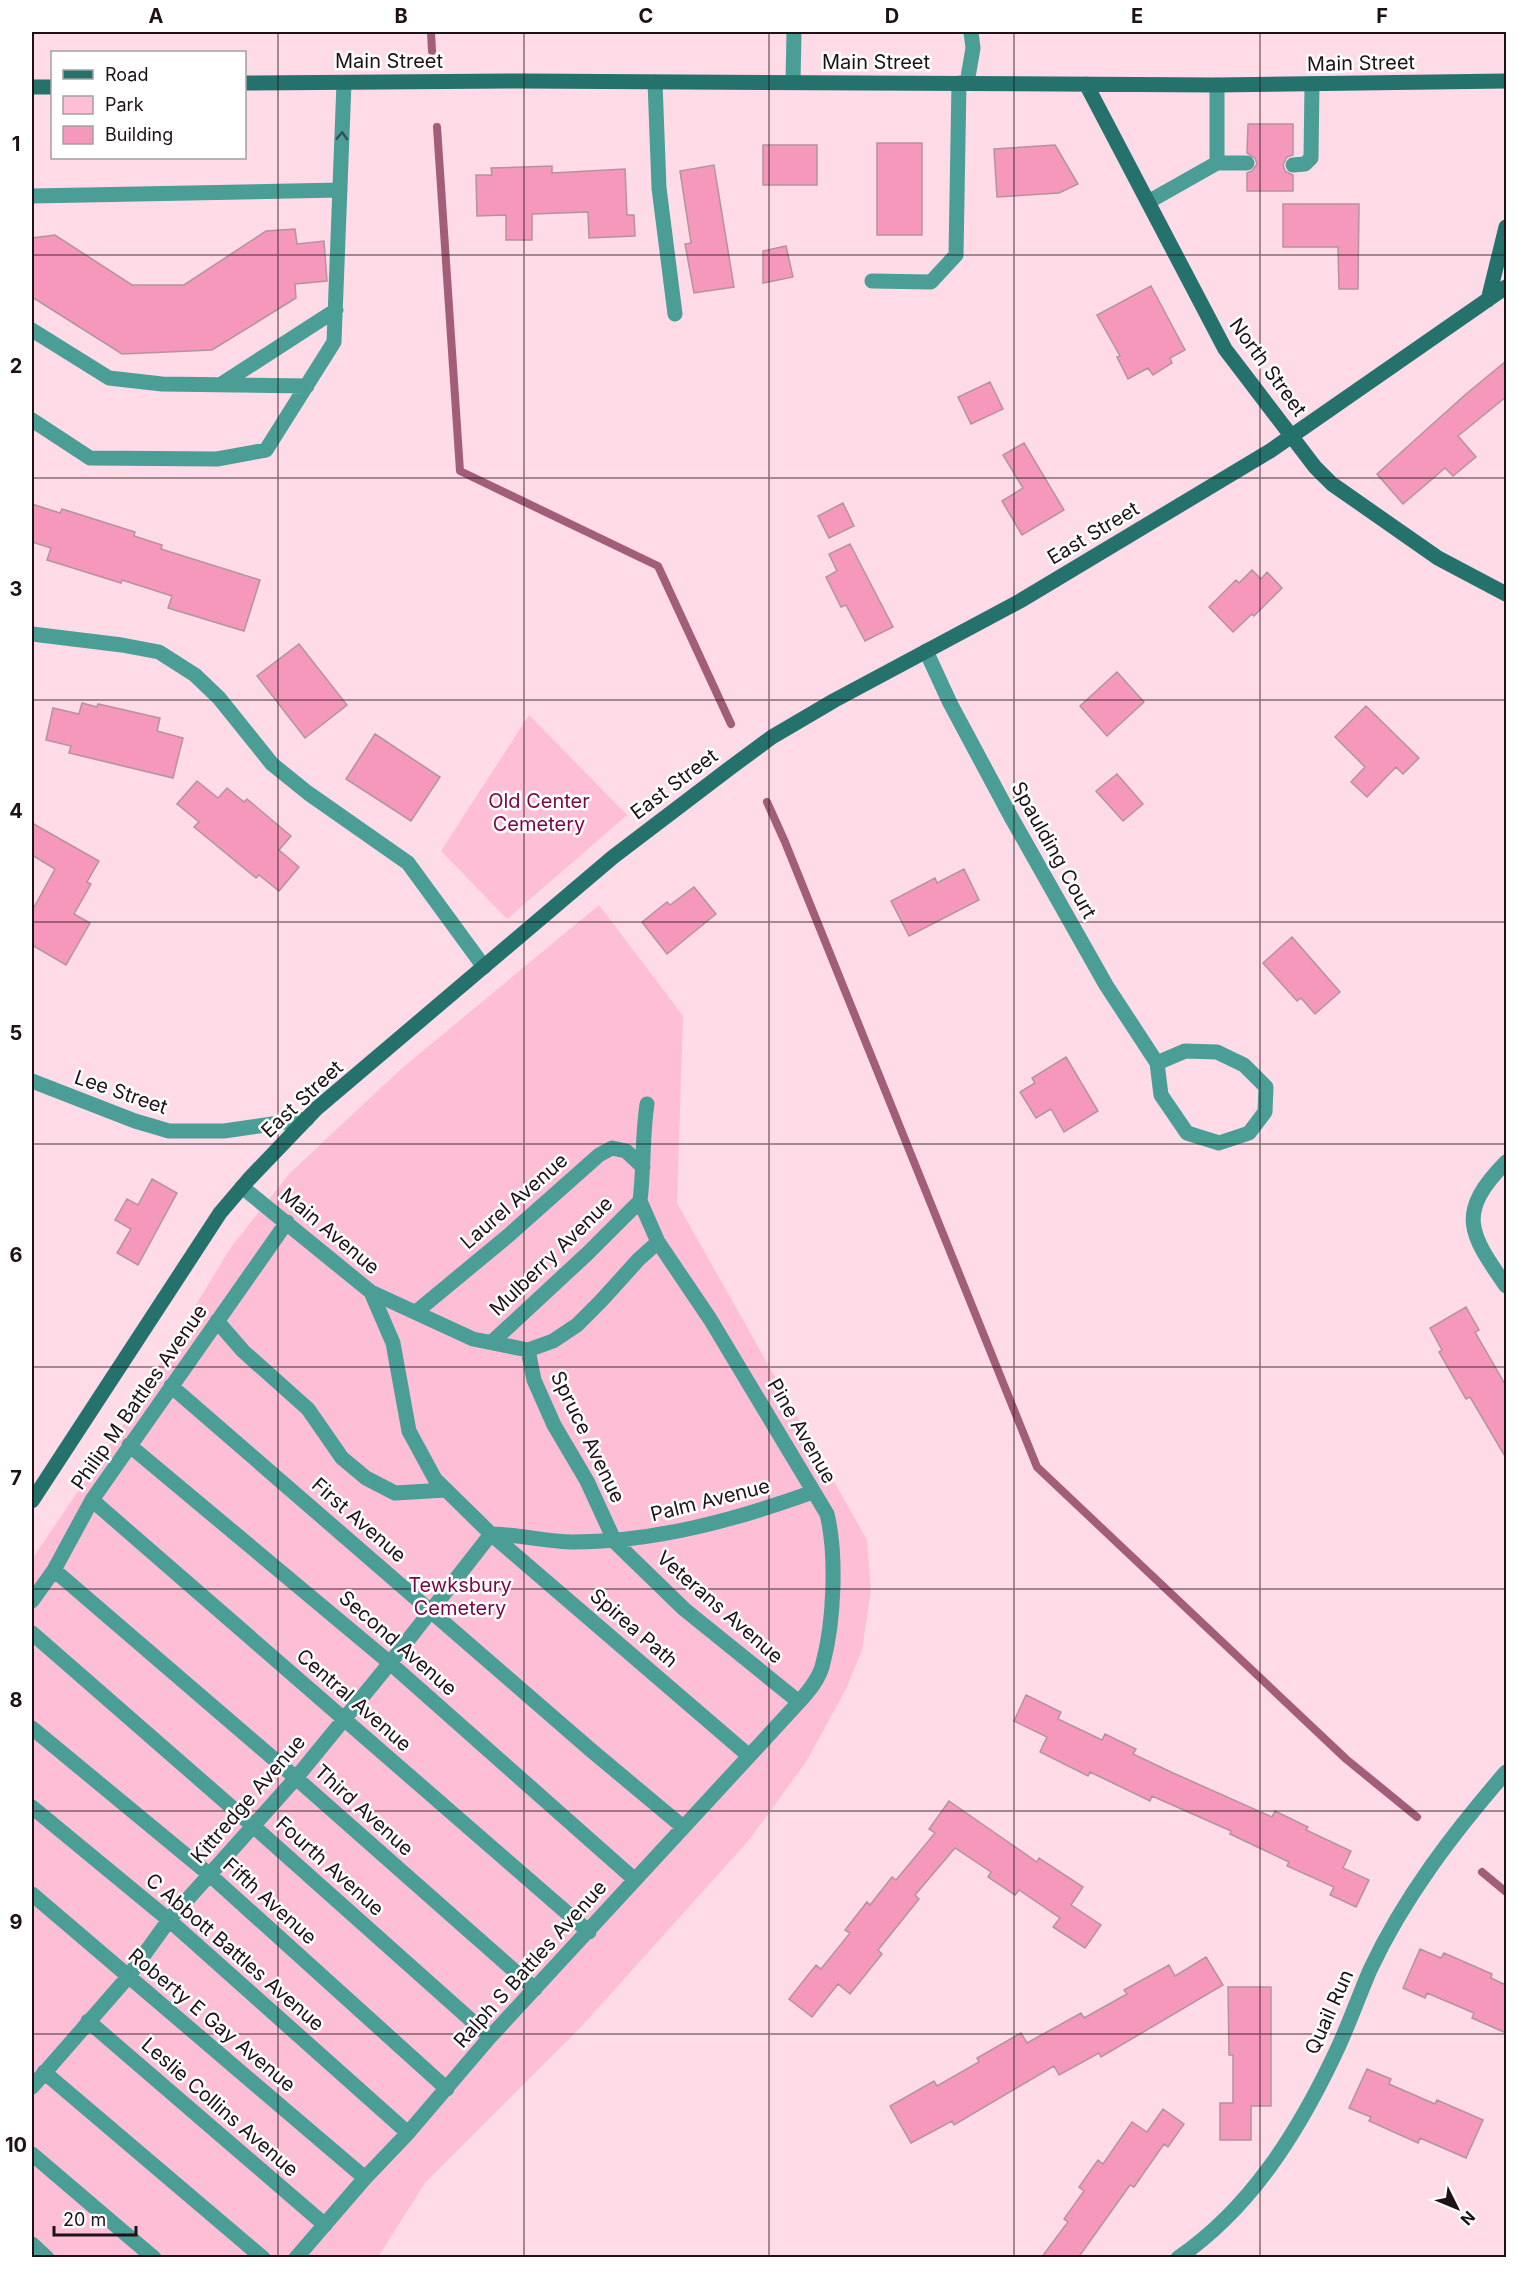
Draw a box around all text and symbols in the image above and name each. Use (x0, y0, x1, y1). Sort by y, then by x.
text: A (149, 4, 164, 28)
text: B (394, 4, 408, 28)
text: C (639, 4, 653, 28)
text: D (885, 4, 899, 28)
text: E (1131, 4, 1143, 28)
text: F (1376, 4, 1388, 28)
street label: Main Street (335, 49, 443, 73)
street label: Main Street (822, 50, 930, 74)
street label: Main Street (1307, 50, 1416, 76)
legend (51, 51, 246, 159)
text: Road (105, 64, 148, 85)
text: Park (105, 94, 144, 115)
text: Building (105, 124, 173, 145)
text: 1 (12, 132, 20, 156)
one-way arrow (336, 132, 349, 141)
street label: North Street (1224, 313, 1312, 421)
text: 2 (10, 354, 22, 378)
street label: East Street (1043, 496, 1143, 570)
text: 3 (10, 577, 22, 601)
street label: East Street (626, 743, 722, 824)
street label: Spaulding Court (1006, 777, 1102, 923)
park label: Old Center Cemetery (488, 789, 590, 836)
text: 4 (9, 799, 23, 823)
text: 5 (10, 1021, 22, 1045)
street label: East Street (256, 1055, 348, 1143)
street label: Lee Street (71, 1065, 171, 1119)
street label: Laurel Avenue (456, 1148, 572, 1254)
street label: Main Avenue (276, 1183, 384, 1279)
street label: Mulberry Avenue (485, 1191, 617, 1321)
text: 6 (10, 1243, 23, 1267)
street label: Philip M Battles Avenue (66, 1300, 212, 1494)
street label: Spruce Avenue (546, 1367, 630, 1507)
street label: Pine Avenue (762, 1374, 842, 1488)
text: 7 (10, 1466, 22, 1490)
street label: First Avenue (307, 1473, 411, 1567)
street label: Palm Avenue (648, 1474, 772, 1526)
street label: Veterans Avenue (652, 1546, 788, 1668)
park label: Tewksbury Cemetery (408, 1573, 512, 1620)
street label: Spirea Path (585, 1583, 683, 1673)
street label: Second Avenue (334, 1585, 462, 1701)
street label: Central Avenue (292, 1644, 416, 1756)
text: 8 (9, 1688, 23, 1712)
street label: Kittredge Avenue (186, 1730, 310, 1868)
street label: Third Avenue (310, 1759, 418, 1861)
street label: Fourth Avenue (271, 1811, 389, 1921)
street label: Fifth Avenue (218, 1853, 322, 1949)
street label: C Abbott Battles Avenue (141, 1868, 329, 2036)
street label: Ralph S Battles Avenue (449, 1875, 611, 2053)
text: 9 (10, 1910, 23, 1934)
street label: Roberty E Gay Avenue (124, 1943, 300, 2097)
street label: Quail Run (1300, 1966, 1358, 2058)
street label: Leslie Collins Avenue (137, 2032, 303, 2182)
text: 10 (5, 2133, 27, 2157)
north arrow (1427, 2178, 1487, 2238)
scale bar (54, 2199, 136, 2237)
text: N (1456, 2207, 1479, 2230)
text: 20 m (63, 2209, 106, 2230)

